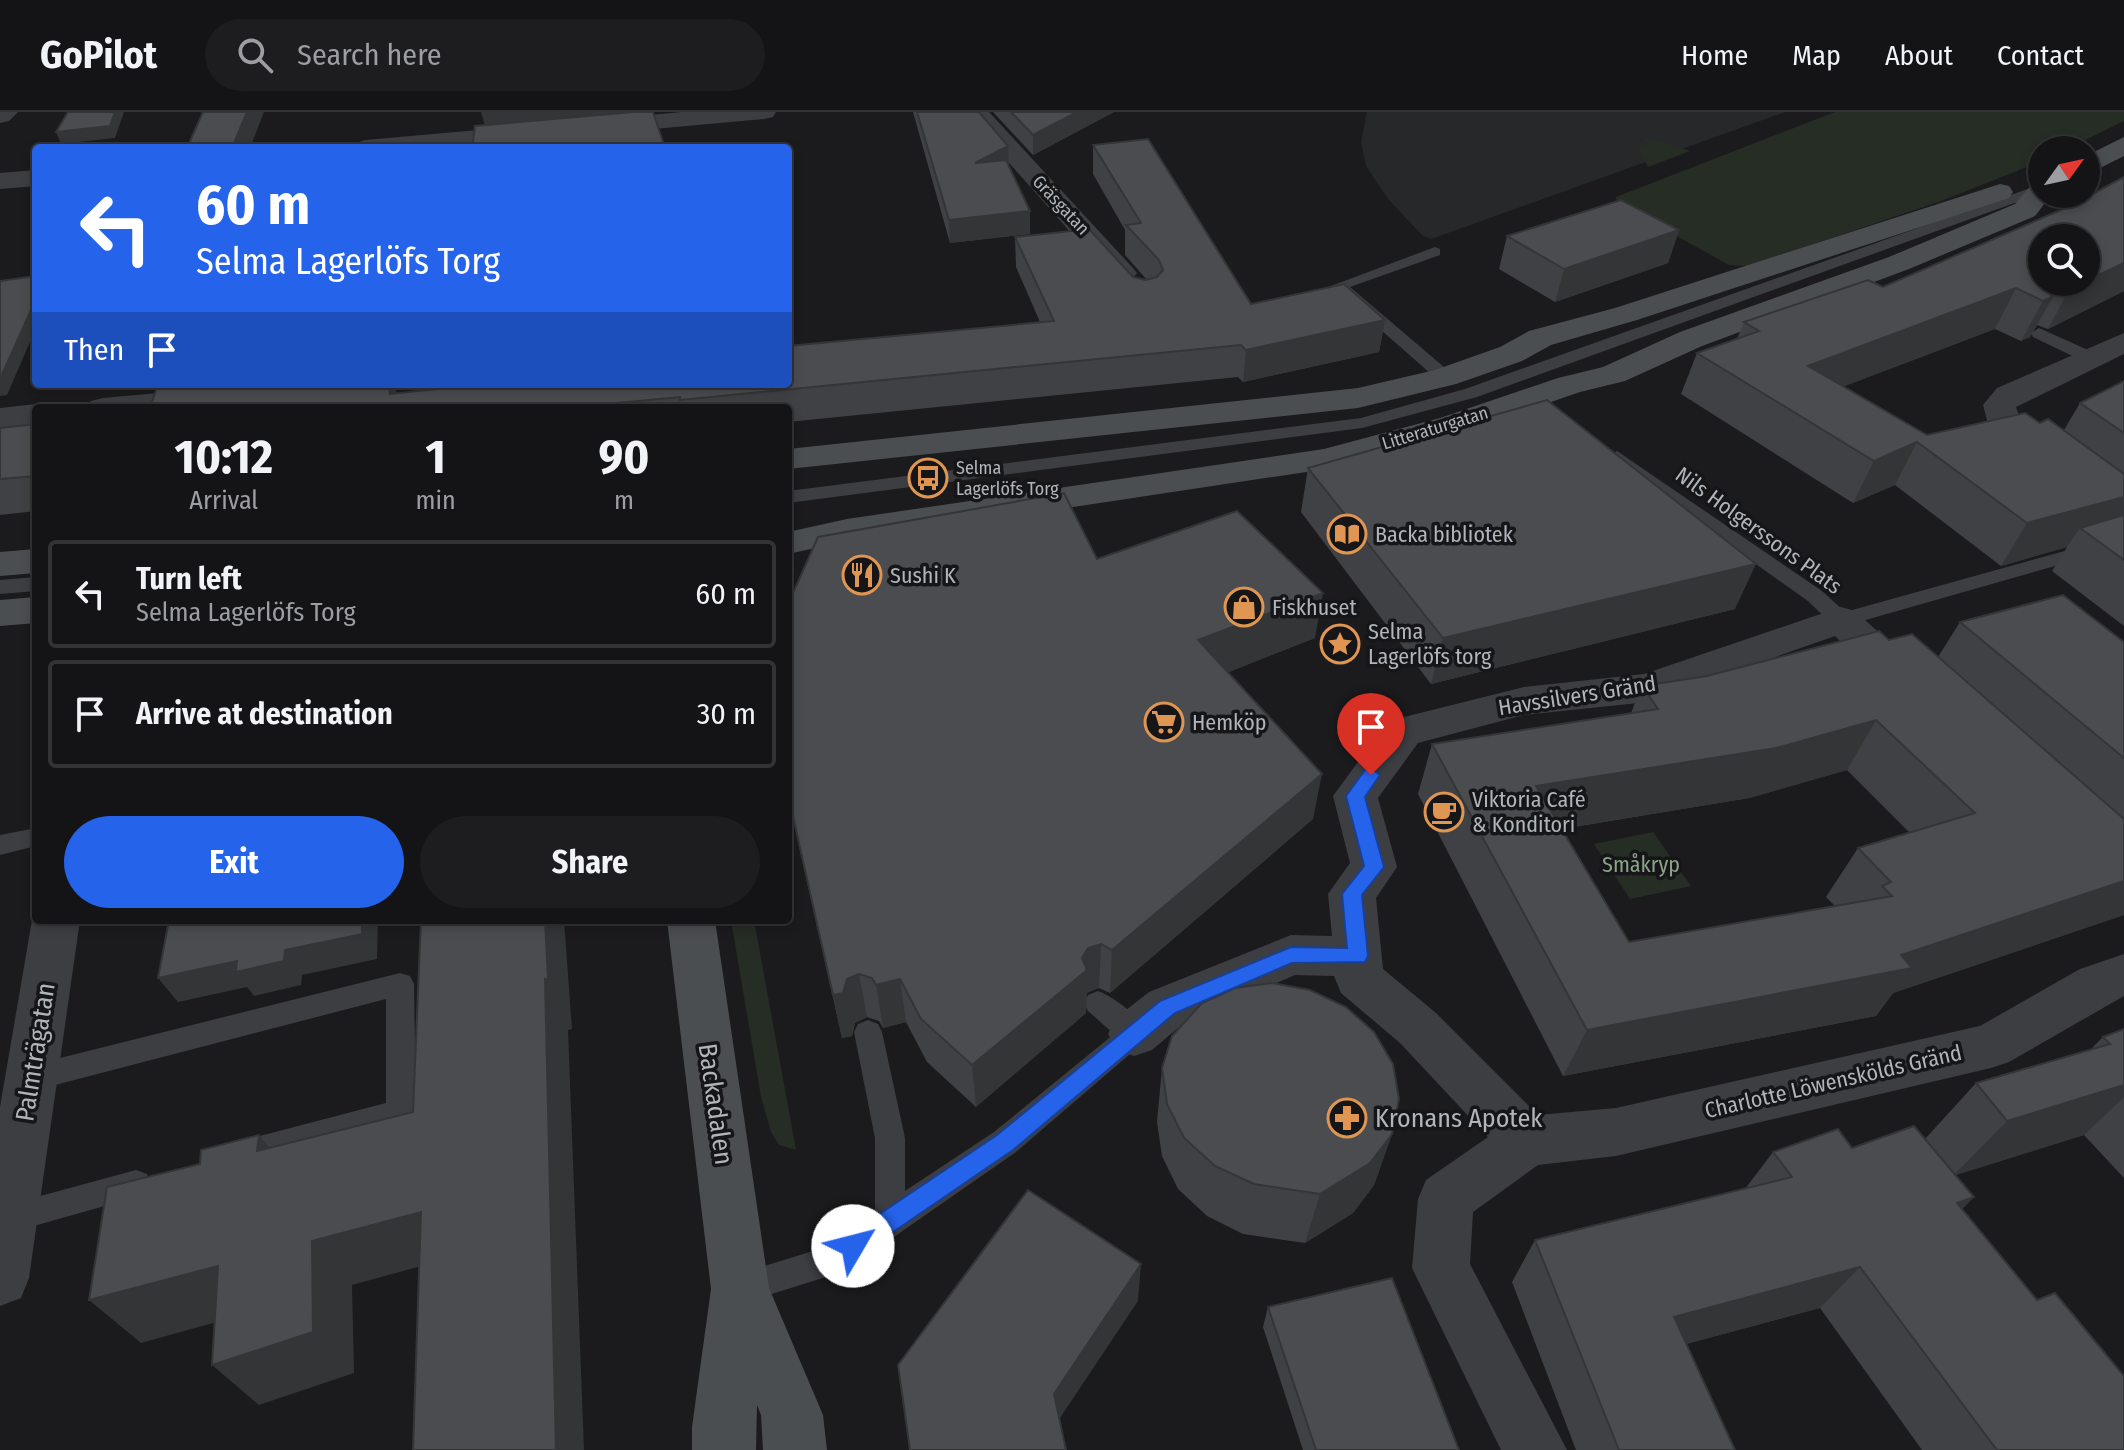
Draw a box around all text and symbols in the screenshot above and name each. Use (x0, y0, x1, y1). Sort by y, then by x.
search box (205, 19, 765, 91)
text: GoPilot (40, 32, 157, 78)
icon: search (233, 33, 277, 77)
text: Search here (297, 37, 442, 73)
text: Home (1681, 39, 1748, 72)
text: Map (1792, 39, 1841, 72)
text: About (1885, 39, 1953, 72)
text: Contact (1997, 39, 2084, 72)
north arrow (2028, 136, 2100, 208)
map controls (2028, 136, 2100, 296)
street label: Gräsgatan (1028, 171, 1094, 239)
text: 60 m (196, 172, 310, 239)
icon: left (64, 176, 168, 280)
button: search (2028, 224, 2100, 296)
text: Selma Lagerlöfs Torg (196, 240, 500, 284)
icon: arrive (140, 328, 184, 372)
text: Then (64, 332, 124, 368)
street label: Litteraturgatan (1379, 401, 1491, 455)
text: 10:12 (175, 428, 273, 486)
text: 1 (426, 428, 446, 486)
text: 90 (598, 428, 649, 486)
bus stop icon: Selma Lagerlöfs Torg (907, 457, 949, 499)
place label: Selma Lagerlöfs Torg (956, 457, 1059, 500)
street label: Nils Holgerssons Plats (1670, 461, 1847, 600)
text: Arrival (189, 485, 258, 516)
text: min (416, 485, 456, 516)
text: m (614, 485, 634, 516)
library icon: Backa bibliotek (1326, 513, 1368, 555)
place label: Backa bibliotek (1375, 521, 1514, 548)
restaurant icon: Sushi K (841, 554, 883, 596)
text: Turn left (136, 561, 242, 597)
place label: Sushi K (890, 562, 956, 589)
icon: left (68, 572, 112, 616)
text: 60 m (695, 576, 756, 612)
shop icon: Fiskhuset (1223, 586, 1265, 628)
place label: Fiskhuset (1272, 594, 1357, 621)
text: Selma Lagerlöfs Torg (136, 597, 356, 628)
place label: Selma Lagerlöfs torg (1368, 618, 1492, 670)
place icon: Selma Lagerlöfs torg (1319, 623, 1361, 665)
street label: Havssilvers Gränd (1496, 670, 1658, 721)
icon: arrive (68, 692, 112, 736)
pin (1337, 693, 1405, 775)
text: Arrive at destination (136, 696, 393, 732)
text: 30 m (697, 696, 756, 732)
supermarket icon: Hemköp (1143, 701, 1185, 743)
icon: arrive (1349, 705, 1393, 749)
place label: Hemköp (1192, 709, 1266, 736)
place label: Viktoria Café & Konditori (1472, 786, 1586, 838)
cafe icon: Viktoria Café & Konditori (1423, 791, 1465, 833)
button: Exit (64, 816, 404, 908)
button: Share (420, 816, 760, 908)
park label: Småkryp (1602, 851, 1680, 878)
street label: Palmträgatan (9, 980, 62, 1124)
street label: Charlotte Löwenskölds Gränd (1702, 1039, 1964, 1124)
street label: Backadalen (692, 1041, 739, 1167)
pharmacy icon: Kronans Apotek (1326, 1097, 1368, 1139)
place label: Kronans Apotek (1375, 1103, 1543, 1134)
position arrow (811, 1204, 895, 1288)

